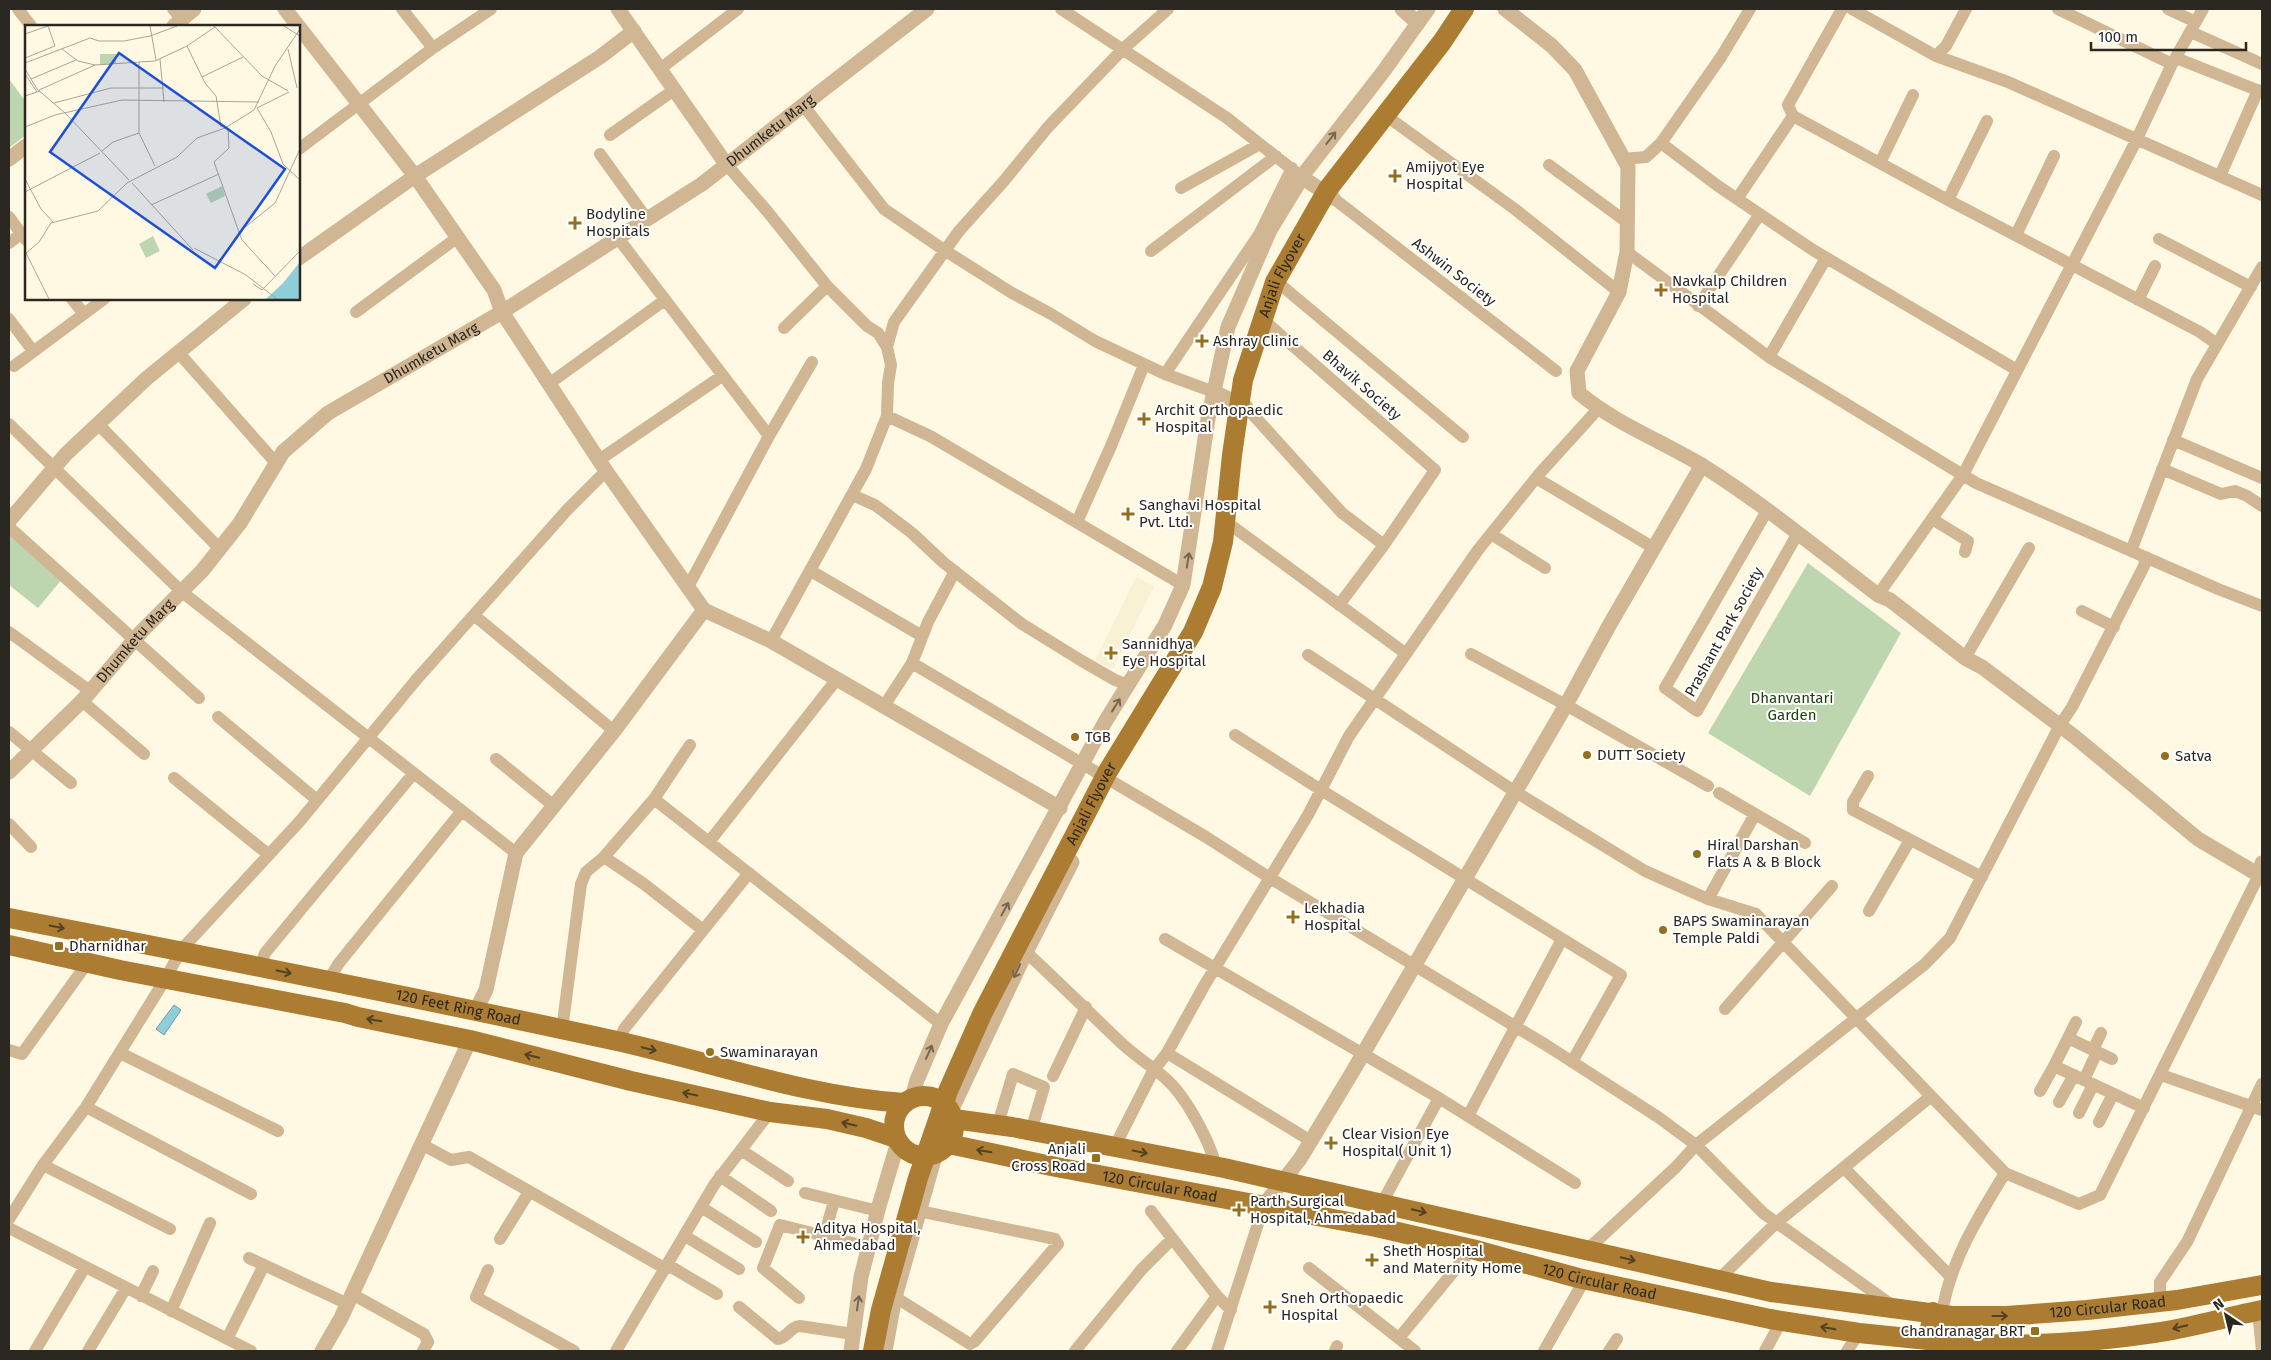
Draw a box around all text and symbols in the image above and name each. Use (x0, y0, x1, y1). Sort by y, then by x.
scale bar (2091, 20, 2246, 52)
inset map (25, 25, 300, 300)
text: 100 m (2098, 28, 2138, 46)
street label: Dhumketu Marg (723, 91, 818, 171)
one-way arrow (1326, 132, 1337, 145)
place label: Amijyot Eye Hospital (1406, 158, 1485, 193)
marker: Amijyot Eye Hospital (1388, 169, 1402, 183)
place label: Bodyline Hospitals (586, 205, 650, 240)
marker: Bodyline Hospitals (568, 216, 582, 230)
street label: Anjali Flyover (1255, 230, 1310, 320)
street label: Ashwin Society (1409, 234, 1500, 311)
place label: Navkalp Children Hospital (1672, 272, 1787, 307)
marker: Navkalp Children Hospital (1654, 283, 1668, 297)
street label: Dhumketu Marg (380, 318, 482, 388)
place label: Ashray Clinic (1213, 332, 1299, 350)
marker: Ashray Clinic (1195, 334, 1209, 348)
street label: Bhavik Society (1319, 346, 1405, 424)
place label: Archit Orthopaedic Hospital (1155, 401, 1283, 436)
marker: Archit Orthopaedic Hospital (1137, 412, 1151, 426)
place label: Sanghavi Hospital Pvt. Ltd. (1139, 496, 1262, 531)
marker: Sanghavi Hospital Pvt. Ltd. (1121, 507, 1135, 521)
one-way arrow (1183, 553, 1193, 569)
street label: Prashant Park society (1681, 564, 1767, 700)
street label: Dhumketu Marg (92, 595, 178, 687)
place label: Sannidhya Eye Hospital (1122, 635, 1207, 670)
marker: Sannidhya Eye Hospital (1104, 646, 1118, 660)
park label: Dhanvantari Garden (1751, 689, 1833, 724)
one-way arrow (1112, 698, 1122, 712)
place label: TGB (1085, 728, 1111, 746)
marker: TGB (1069, 731, 1081, 743)
place label: DUTT Society (1597, 746, 1686, 764)
place label: Satva (2175, 747, 2212, 765)
marker: DUTT Society (1581, 749, 1593, 761)
marker: Satva (2159, 750, 2171, 762)
street label: Anjali Flyover (1062, 759, 1120, 848)
place label: Hiral Darshan Flats A & B Block (1707, 836, 1821, 871)
marker: Hiral Darshan Flats A & B Block (1691, 848, 1703, 860)
place label: Lekhadia Hospital (1304, 899, 1365, 934)
one-way arrow (1000, 901, 1010, 916)
marker: Lekhadia Hospital (1286, 910, 1300, 924)
place label: BAPS Swaminarayan Temple Paldi (1673, 912, 1809, 947)
one-way arrow (48, 923, 64, 933)
marker: BAPS Swaminarayan Temple Paldi (1657, 924, 1669, 936)
place label: Dharnidhar (69, 937, 146, 955)
marker: Dharnidhar (53, 940, 65, 952)
one-way arrow (1012, 963, 1022, 978)
one-way arrow (276, 968, 292, 977)
street label: 120 Feet Ring Road (394, 986, 522, 1029)
one-way arrow (366, 1014, 382, 1024)
place label: Swaminarayan (720, 1043, 818, 1061)
one-way arrow (640, 1045, 656, 1054)
one-way arrow (924, 1045, 934, 1060)
marker: Swaminarayan (704, 1046, 716, 1058)
one-way arrow (524, 1051, 540, 1060)
one-way arrow (682, 1089, 698, 1098)
one-way arrow (842, 1119, 858, 1128)
place label: Clear Vision Eye Hospital( Unit 1) (1342, 1125, 1451, 1160)
marker: Clear Vision Eye Hospital( Unit 1) (1324, 1136, 1338, 1150)
place label: Anjali Cross Road (1011, 1140, 1086, 1175)
one-way arrow (977, 1145, 993, 1155)
one-way arrow (1131, 1147, 1147, 1157)
marker: Anjali Cross Road (1090, 1152, 1102, 1164)
street label: 120 Circular Road (1101, 1167, 1219, 1206)
place label: Parth Surgical Hospital, Ahmedabad (1250, 1192, 1396, 1227)
marker: Parth Surgical Hospital, Ahmedabad (1232, 1203, 1246, 1217)
one-way arrow (1410, 1207, 1426, 1216)
place label: Aditya Hospital, Ahmedabad (814, 1219, 921, 1254)
marker: Aditya Hospital, Ahmedabad (796, 1230, 810, 1244)
place label: Sheth Hospital and Maternity Home (1383, 1242, 1522, 1277)
marker: Sheth Hospital and Maternity Home (1365, 1253, 1379, 1267)
one-way arrow (1620, 1255, 1636, 1264)
street label: 120 Circular Road (1540, 1260, 1658, 1304)
place label: Sneh Orthopaedic Hospital (1281, 1289, 1404, 1324)
north arrow (2201, 1290, 2251, 1340)
street label: 120 Circular Road (2049, 1292, 2167, 1322)
one-way arrow (853, 1295, 863, 1311)
text: N (2210, 1295, 2228, 1314)
marker: Sneh Orthopaedic Hospital (1263, 1300, 1277, 1314)
one-way arrow (1992, 1311, 2008, 1321)
one-way arrow (1820, 1322, 1836, 1332)
place label: Chandranagar BRT (1901, 1322, 2025, 1340)
one-way arrow (2173, 1323, 2189, 1332)
marker: Chandranagar BRT (2029, 1325, 2041, 1337)

